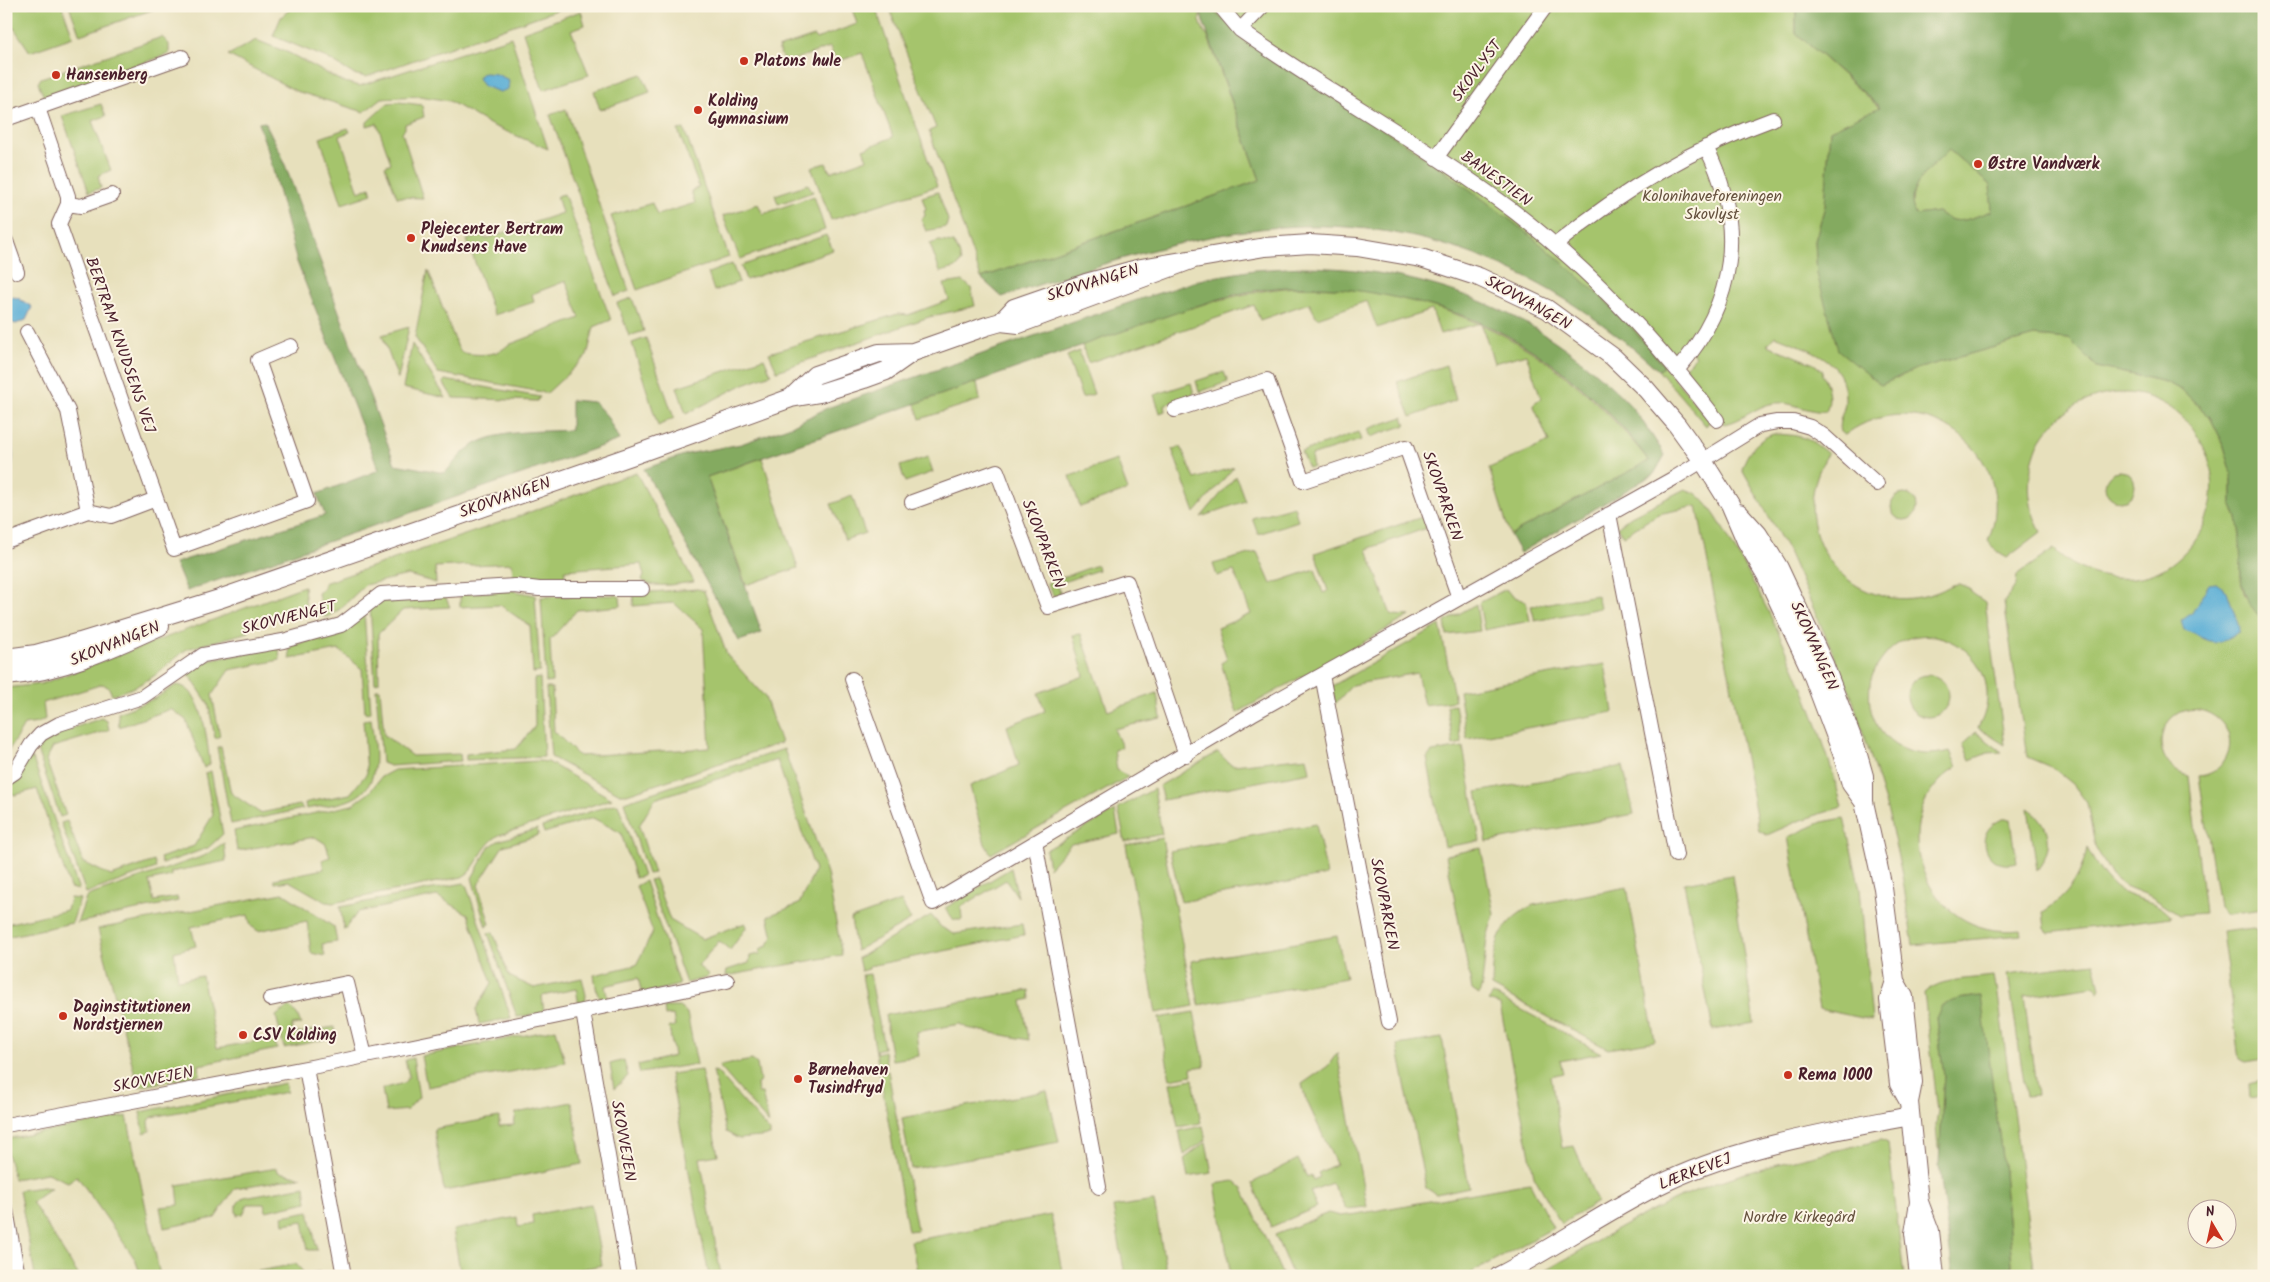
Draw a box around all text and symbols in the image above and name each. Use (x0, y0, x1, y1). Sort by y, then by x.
street label: SKOVLYST (1446, 34, 1509, 107)
place label: Platons hule (754, 49, 841, 74)
marker: Platons hule (738, 55, 750, 67)
place label: Hansenberg (66, 63, 148, 88)
marker: Hansenberg (50, 69, 62, 81)
place label: Kolding Gymnasium (708, 89, 789, 132)
marker: Kolding Gymnasium (692, 104, 704, 116)
street label: BANESTIEN (1455, 145, 1537, 213)
place label: Østre Vandværk (1988, 152, 2100, 177)
marker: Østre Vandværk (1972, 158, 1984, 170)
park label: Kolonihaveforeningen Skovlyst (1642, 184, 1782, 227)
place label: Plejecenter Bertram Knudsens Have (421, 217, 563, 260)
marker: Plejecenter Bertram Knudsens Have (405, 232, 417, 244)
street label: BERTRAM KNUDSENS VEJ (78, 254, 162, 437)
street label: SKOVVANGEN (1044, 257, 1142, 309)
street label: SKOVVANGEN (1480, 269, 1576, 337)
street label: SKOVPARKEN (1415, 448, 1469, 545)
street label: SKOVVANGEN (456, 471, 554, 525)
street label: SKOVPARKEN (1015, 496, 1072, 592)
street label: SKOVVÆNGET (239, 594, 340, 642)
street label: SKOVVANGEN (1783, 597, 1845, 695)
street label: SKOVVANGEN (66, 614, 164, 673)
street label: SKOVPARKEN (1363, 856, 1405, 953)
place label: Daginstitutionen Nordstjernen (73, 995, 191, 1038)
marker: Daginstitutionen Nordstjernen (57, 1010, 69, 1022)
place label: CSV Kolding (253, 1023, 337, 1048)
marker: CSV Kolding (237, 1029, 249, 1041)
place label: Børnehaven Tusindfryd (808, 1058, 888, 1101)
street label: SKOVVEJEN (110, 1060, 196, 1100)
place label: Rema 1000 (1798, 1063, 1873, 1088)
marker: Rema 1000 (1782, 1069, 1794, 1081)
marker: Børnehaven Tusindfryd (792, 1073, 804, 1085)
street label: SKOVVEJEN (604, 1099, 642, 1184)
street label: LÆRKEVEJ (1655, 1147, 1735, 1197)
north arrow (2188, 1200, 2238, 1250)
text: N (2204, 1201, 2216, 1224)
park label: Nordre Kirkegård (1743, 1205, 1856, 1230)

